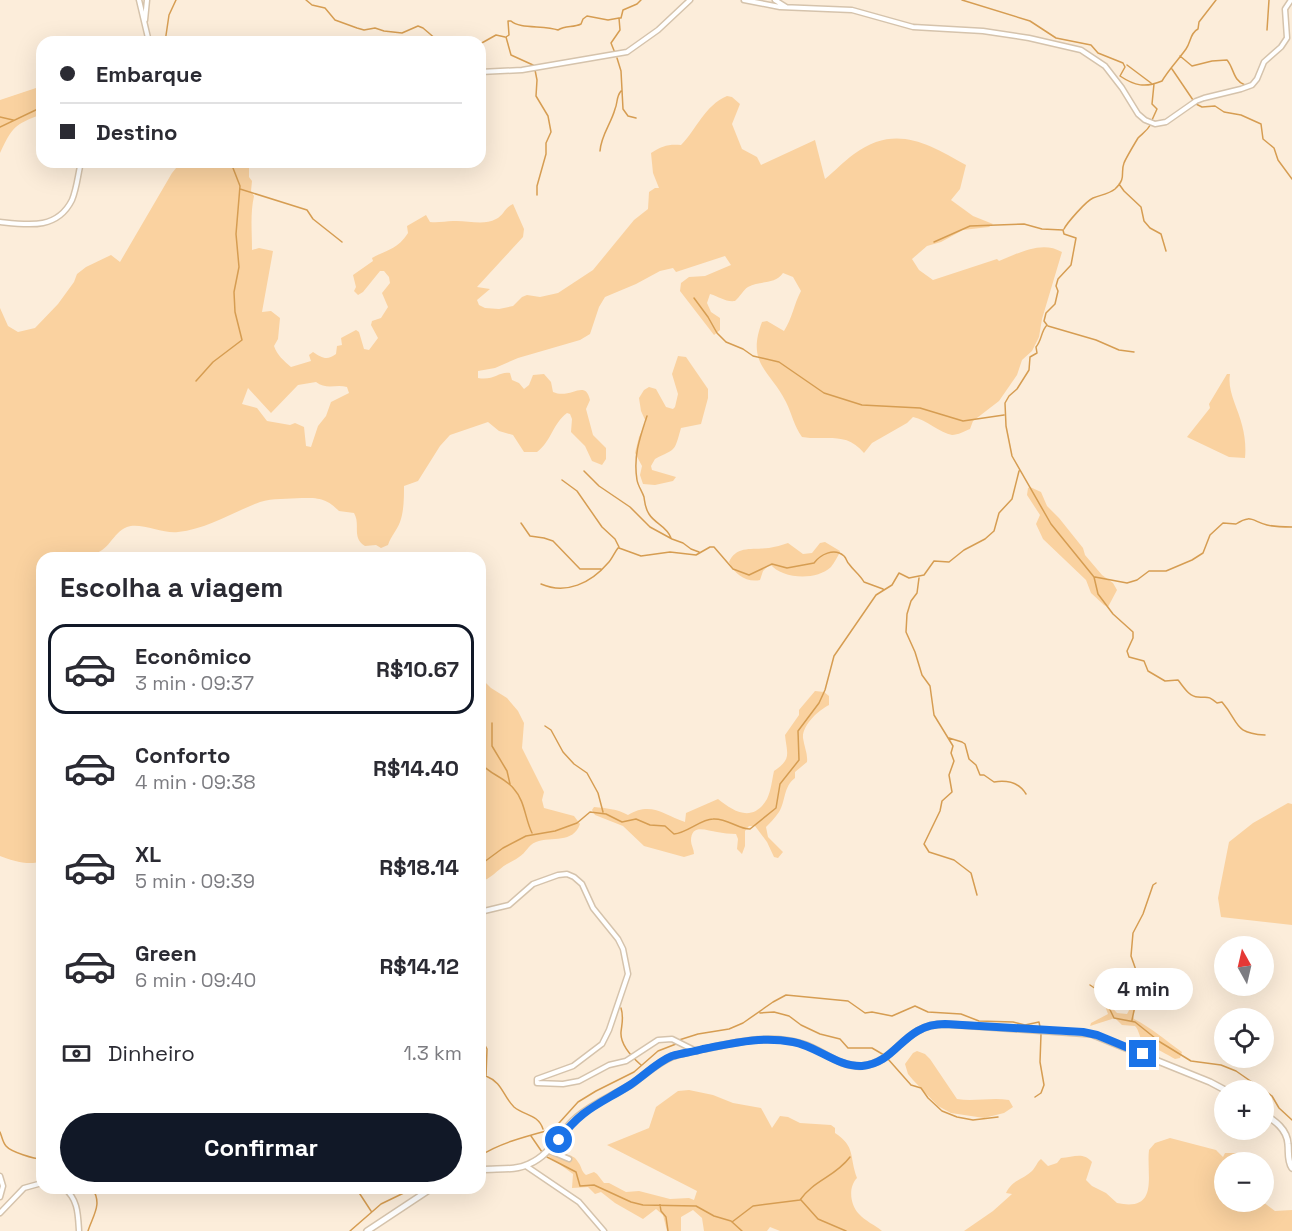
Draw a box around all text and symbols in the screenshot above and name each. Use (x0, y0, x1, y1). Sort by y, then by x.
text: Embarque (96, 60, 202, 88)
text: Destino (96, 118, 178, 146)
text: Escolha a viagem (60, 570, 283, 605)
icon: car (63, 642, 117, 696)
text: Econômico (135, 642, 252, 670)
text: R$10.67 (376, 655, 459, 683)
text: 3 min · 09:37 (135, 670, 254, 696)
icon: car (63, 741, 117, 795)
text: Conforto (135, 741, 230, 769)
text: R$14.40 (373, 754, 459, 782)
text: 4 min · 09:38 (135, 769, 256, 795)
icon: car (63, 840, 117, 894)
text: XL (135, 840, 161, 868)
text: R$18.14 (379, 853, 459, 881)
text: 5 min · 09:39 (135, 868, 255, 894)
north arrow (1214, 936, 1274, 996)
map controls (1214, 936, 1274, 1212)
icon: car (63, 939, 117, 993)
text: Green (135, 939, 197, 967)
text: R$14.12 (379, 952, 459, 980)
text: 6 min · 09:40 (135, 967, 256, 993)
callout: 4 min (1094, 967, 1192, 1009)
text: 4 min (1117, 976, 1170, 1002)
button: locate (1214, 1008, 1274, 1068)
icon: cash (60, 1037, 93, 1070)
text: Dinheiro (108, 1039, 195, 1067)
text: 1.3 km (403, 1040, 462, 1066)
route end (1129, 1040, 1156, 1067)
button: + (1214, 1080, 1274, 1140)
button: Confirmar (60, 1113, 462, 1182)
route start (545, 1126, 572, 1153)
button: − (1214, 1152, 1274, 1212)

